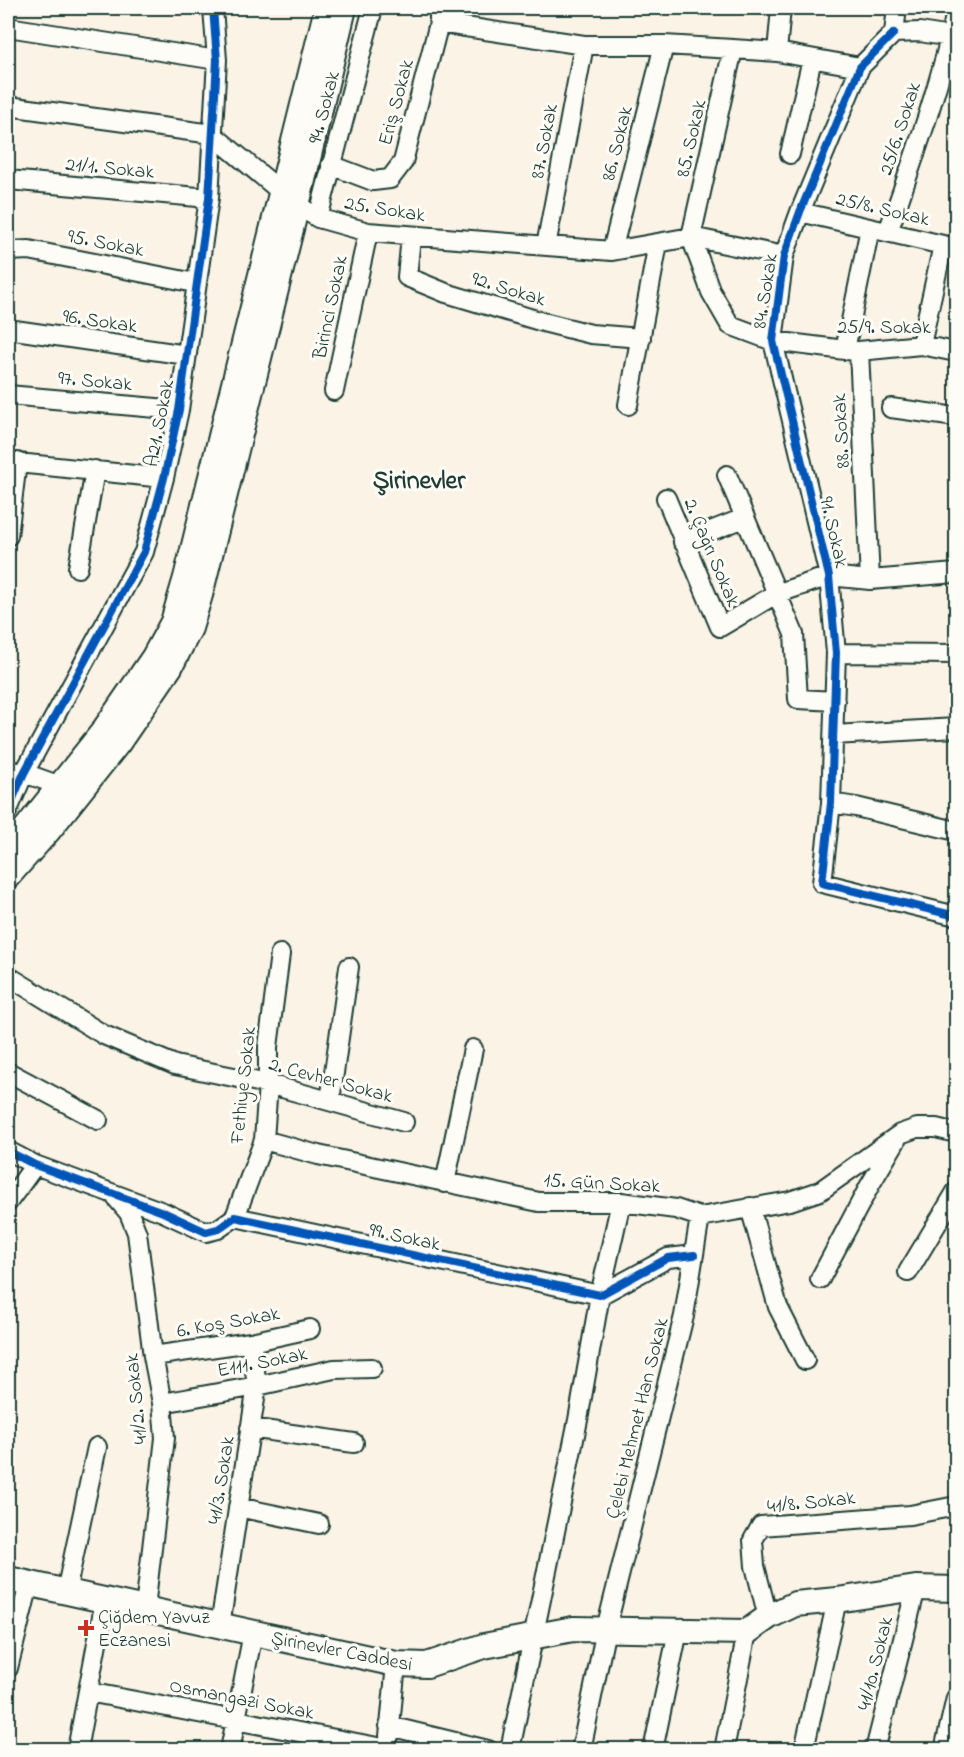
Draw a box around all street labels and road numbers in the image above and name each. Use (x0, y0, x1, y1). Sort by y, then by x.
street label: Eriş Sokak (372, 56, 423, 149)
street label: 94. Sokak (302, 68, 349, 147)
street label: 25/6. Sokak (873, 78, 930, 179)
street label: 85. Sokak (669, 97, 716, 180)
street label: 87. Sokak (524, 101, 567, 181)
street label: 86. Sokak (595, 103, 642, 184)
street label: 21/1. Sokak (64, 151, 156, 188)
street label: 25/8. Sokak (833, 186, 932, 235)
street label: 25. Sokak (342, 190, 427, 231)
street label: 95. Sokak (65, 223, 147, 266)
street label: 84. Sokak (746, 251, 787, 331)
street label: Birinci Sokak (306, 253, 357, 363)
street label: 92. Sokak (468, 265, 549, 315)
street label: 96. Sokak (61, 303, 139, 342)
street label: 25/9. Sokak (837, 314, 931, 343)
street label: 97. Sokak (57, 365, 133, 400)
street label: A21. Sokak (138, 377, 183, 470)
street label: 88. Sokak (826, 392, 859, 469)
street label: 2. Çağrı Sokak (674, 494, 747, 612)
street label: 91. Sokak (810, 494, 855, 571)
street label: Fethiye Sokak (224, 1025, 265, 1146)
street label: 2. Cevher Sokak (265, 1051, 396, 1112)
street label: 15. Gün Sokak (543, 1167, 661, 1202)
street label: 99. Sokak (366, 1217, 443, 1260)
street label: 6. Koş Sokak (175, 1300, 282, 1347)
street label: Çelebi Mehmet Han Sokak (599, 1315, 678, 1522)
street label: E111. Sokak (215, 1340, 310, 1386)
street label: 41/2. Sokak (118, 1352, 157, 1445)
street label: 41/3. Sokak (201, 1434, 244, 1527)
street label: 41/8. Sokak (766, 1484, 857, 1523)
street label: 41/10. Sokak (851, 1613, 902, 1714)
street label: Şirinevler Caddesi (268, 1625, 415, 1680)
street label: Osmangazi Sokak (166, 1672, 317, 1730)

